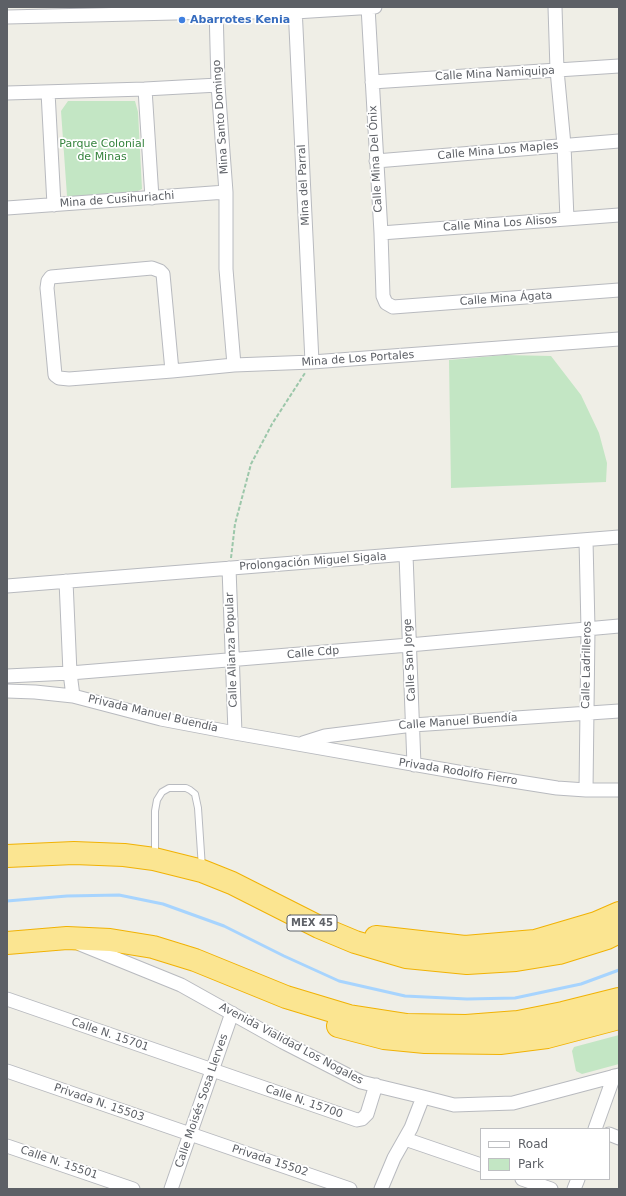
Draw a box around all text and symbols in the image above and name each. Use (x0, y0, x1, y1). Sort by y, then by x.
place label: Abarrotes Kenia (190, 13, 290, 27)
marker: Abarrotes Kenia (177, 15, 187, 25)
street label: Mina Santo Domingo (210, 59, 232, 175)
street label: Calle Mina Namiquipa (435, 64, 555, 84)
street label: Calle Mina Del Ónix (367, 105, 385, 213)
park label: Parque Colonial de Minas (59, 137, 145, 163)
street label: Calle Mina Los Maples (437, 139, 559, 163)
street label: Mina del Parral (295, 144, 313, 226)
street label: Mina de Cusihuriachi (59, 189, 175, 211)
street label: Calle Mina Los Alisos (443, 213, 557, 235)
street label: Calle Mina Ágata (459, 289, 553, 309)
street label: Mina de Los Portales (301, 348, 415, 370)
street label: Prolongación Miguel Sigala (239, 550, 387, 574)
street label: Calle Alianza Popular (223, 592, 241, 708)
street label: Calle San Jorge (401, 618, 419, 702)
street label: Calle Ladrilleros (580, 621, 594, 709)
street label: Calle Cdp (286, 644, 340, 662)
street label: Privada Manuel Buendía (87, 693, 219, 735)
street label: Calle Manuel Buendía (398, 711, 518, 733)
street label: Privada Rodolfo Fierro (398, 756, 518, 788)
road number: MEX 45 (287, 915, 337, 931)
street label: Avenida Vialidad Los Nogales (217, 1000, 365, 1088)
street label: Calle N. 15701 (70, 1016, 150, 1054)
street label: Calle Moisés Sosa Llerves (173, 1032, 231, 1170)
street label: Privada N. 15503 (52, 1081, 146, 1125)
street label: Calle N. 15700 (264, 1083, 344, 1121)
legend (480, 1128, 610, 1180)
text: Road (518, 1137, 548, 1151)
street label: Privada 15502 (230, 1142, 310, 1180)
street label: Calle N. 15501 (19, 1144, 99, 1182)
text: Park (518, 1157, 544, 1171)

